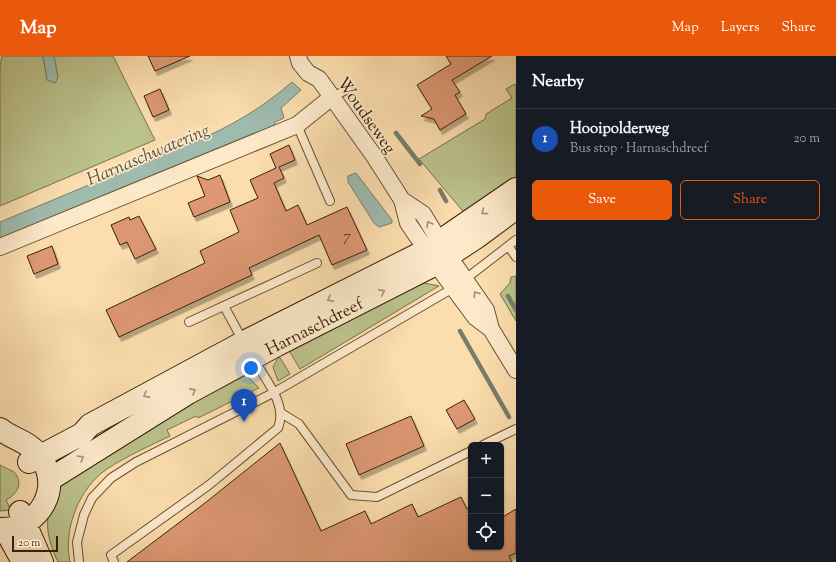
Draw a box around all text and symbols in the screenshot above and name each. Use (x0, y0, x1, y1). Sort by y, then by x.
text: Map (20, 15, 57, 42)
text: Map (672, 18, 699, 38)
text: Layers (721, 18, 759, 38)
text: Share (781, 18, 816, 38)
text: Nearby (532, 70, 584, 94)
street label: Woudseweg (330, 73, 401, 159)
water label: Harnaschwatering (83, 118, 215, 194)
text: Hooipolderweg (570, 119, 669, 140)
text: 1 (543, 130, 547, 148)
text: 20 m (794, 130, 820, 148)
text: Bus stop · Harnaschdreef (570, 140, 708, 158)
button: Save (532, 180, 672, 220)
button: Share (680, 180, 820, 220)
one-way arrow (482, 207, 489, 214)
one-way arrow (426, 221, 434, 228)
house number: 7 (343, 227, 351, 248)
one-way arrow (378, 289, 386, 297)
one-way arrow (473, 291, 481, 298)
street label: Harnaschdreef (262, 292, 369, 363)
one-way arrow (326, 294, 334, 302)
your location (241, 358, 261, 378)
one-way arrow (189, 388, 196, 396)
pin: 1 (231, 389, 257, 422)
one-way arrow (143, 390, 150, 397)
map controls (468, 442, 504, 550)
button: + (468, 442, 504, 478)
one-way arrow (77, 455, 84, 463)
button: − (468, 478, 504, 514)
button: locate (468, 514, 504, 550)
scale bar (12, 534, 58, 553)
text: 20 m (18, 535, 40, 551)

